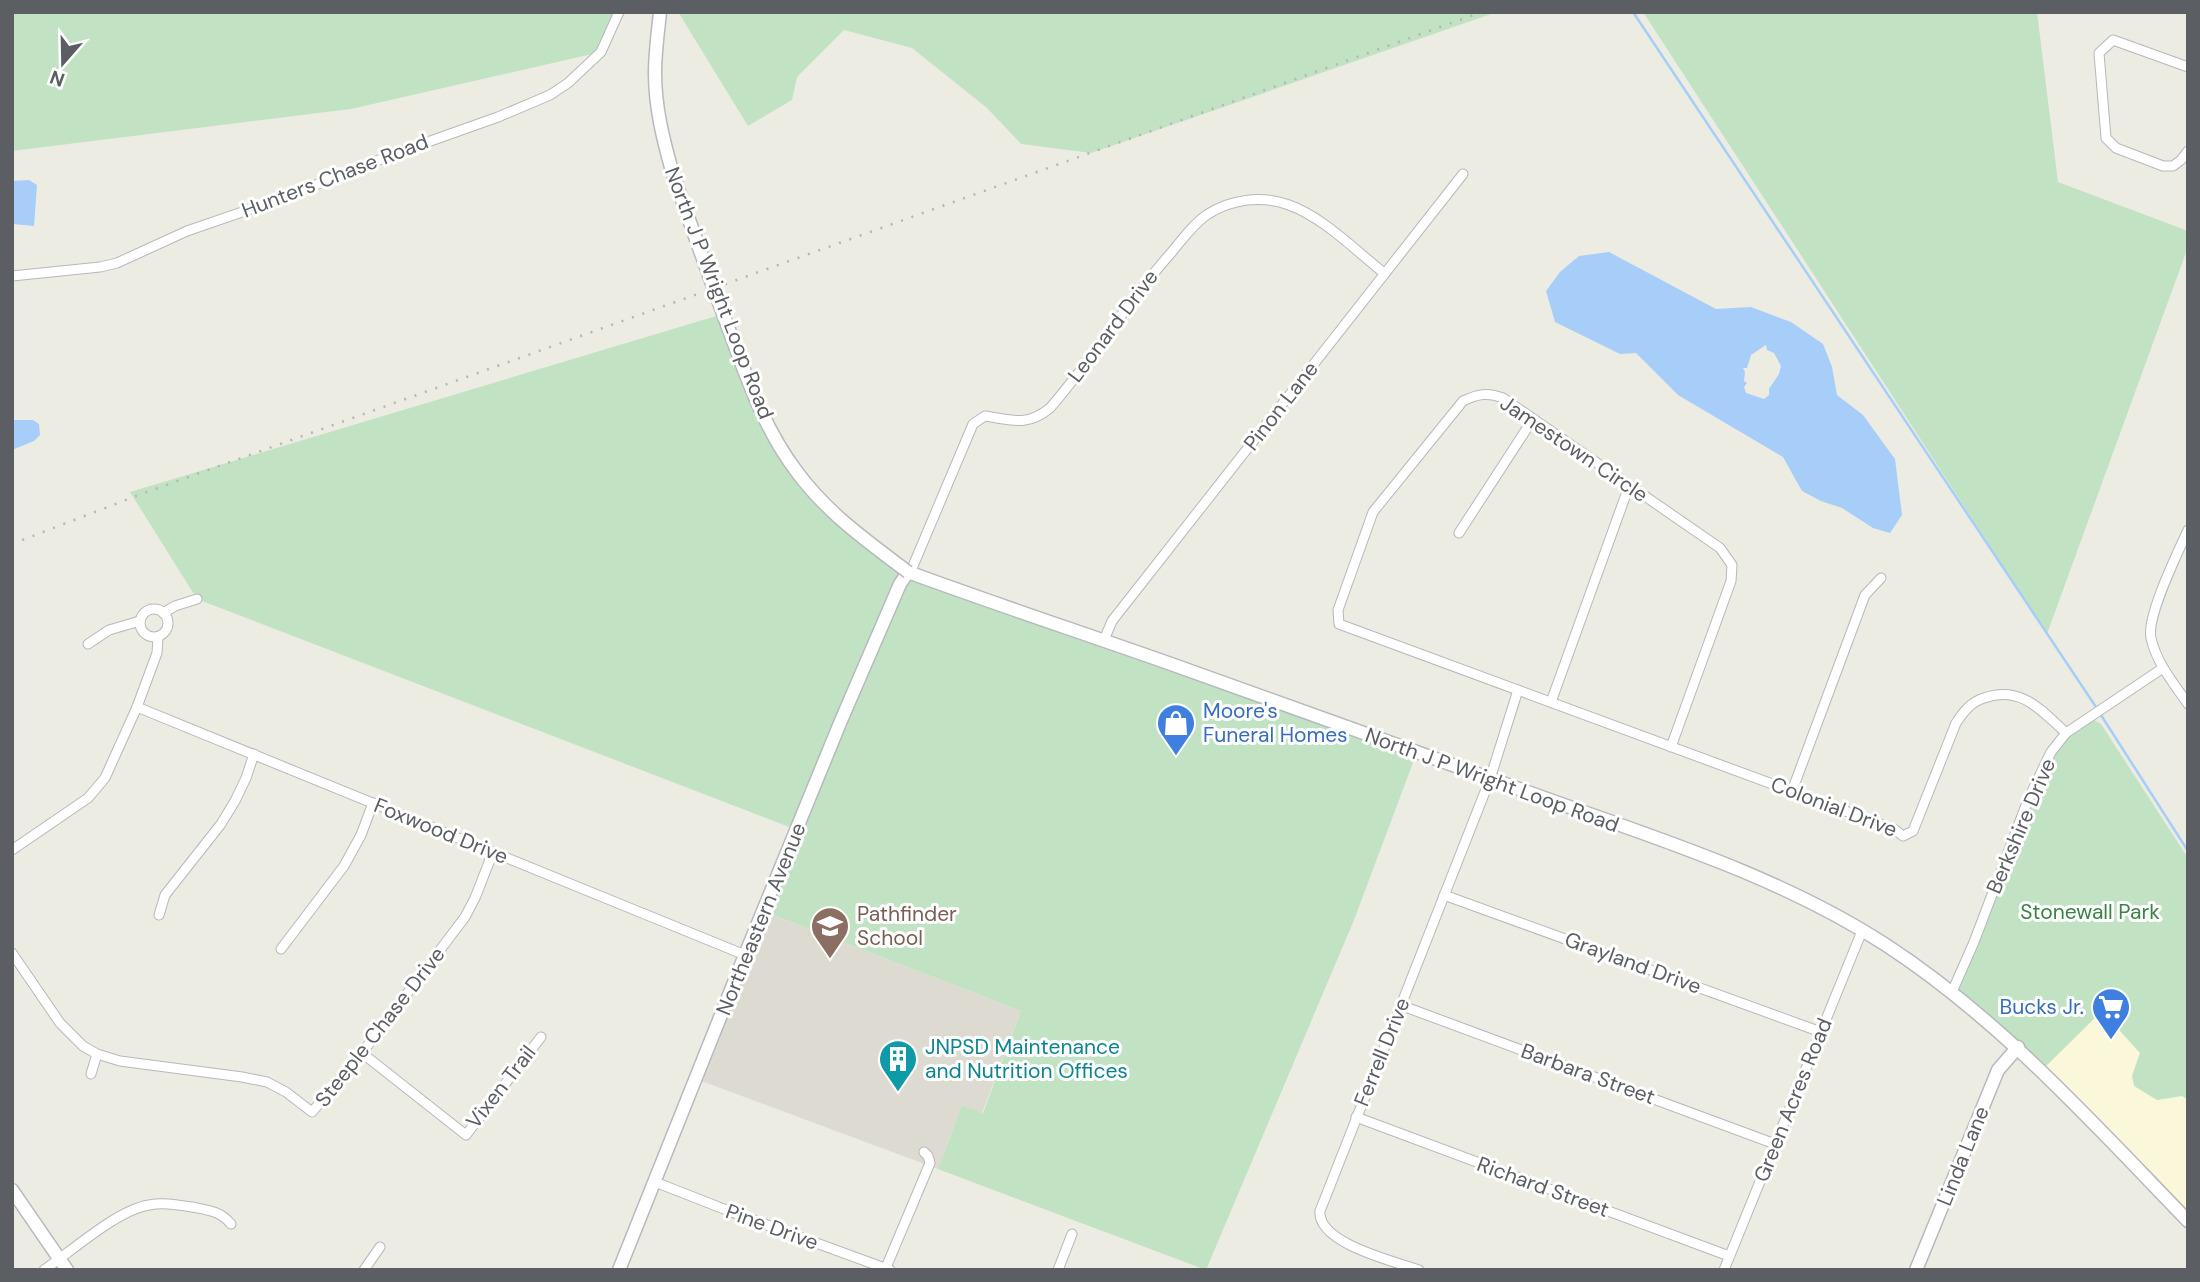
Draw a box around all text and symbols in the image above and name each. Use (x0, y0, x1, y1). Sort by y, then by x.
north arrow (28, 28, 98, 98)
text: N (47, 64, 68, 93)
street label: Hunters Chase Road (238, 128, 432, 224)
street label: North J P Wright Loop Road (658, 163, 780, 423)
street label: Leonard Drive (1061, 264, 1165, 388)
street label: Pinon Lane (1237, 356, 1325, 456)
street label: Jamestown Circle (1495, 389, 1653, 509)
place label: Moore's Funeral Homes (1203, 697, 1348, 749)
shop icon: Moore's Funeral Homes (1155, 702, 1197, 757)
street label: North J P Wright Loop Road (1361, 721, 1623, 839)
street label: Berkshire Drive (1980, 754, 2062, 898)
street label: Colonial Drive (1767, 770, 1901, 844)
street label: Foxwood Drive (370, 791, 512, 871)
street label: Northeastern Avenue (710, 819, 812, 1019)
park label: Stonewall Park (2020, 898, 2160, 926)
place label: Pathfinder School (857, 900, 957, 952)
school or university icon: Pathfinder School (809, 905, 851, 960)
street label: Grayland Drive (1561, 925, 1705, 1001)
street label: Steeple Chase Drive (309, 941, 451, 1113)
supermarket icon: Bucks Jr. (2090, 986, 2132, 1041)
place label: Bucks Jr. (2000, 993, 2084, 1021)
street label: Ferrell Drive (1348, 994, 1416, 1110)
street label: Green Acres Road (1747, 1014, 1839, 1186)
place label: JNPSD Maintenance and Nutrition Offices (925, 1033, 1128, 1085)
street label: Barbara Street (1517, 1037, 1659, 1111)
building icon: JNPSD Maintenance and Nutrition Offices (877, 1038, 919, 1093)
street label: Vixen Trail (460, 1040, 542, 1134)
street label: Linda Lane (1930, 1102, 1996, 1210)
street label: Richard Street (1473, 1150, 1613, 1224)
street label: Pine Drive (722, 1197, 822, 1257)

